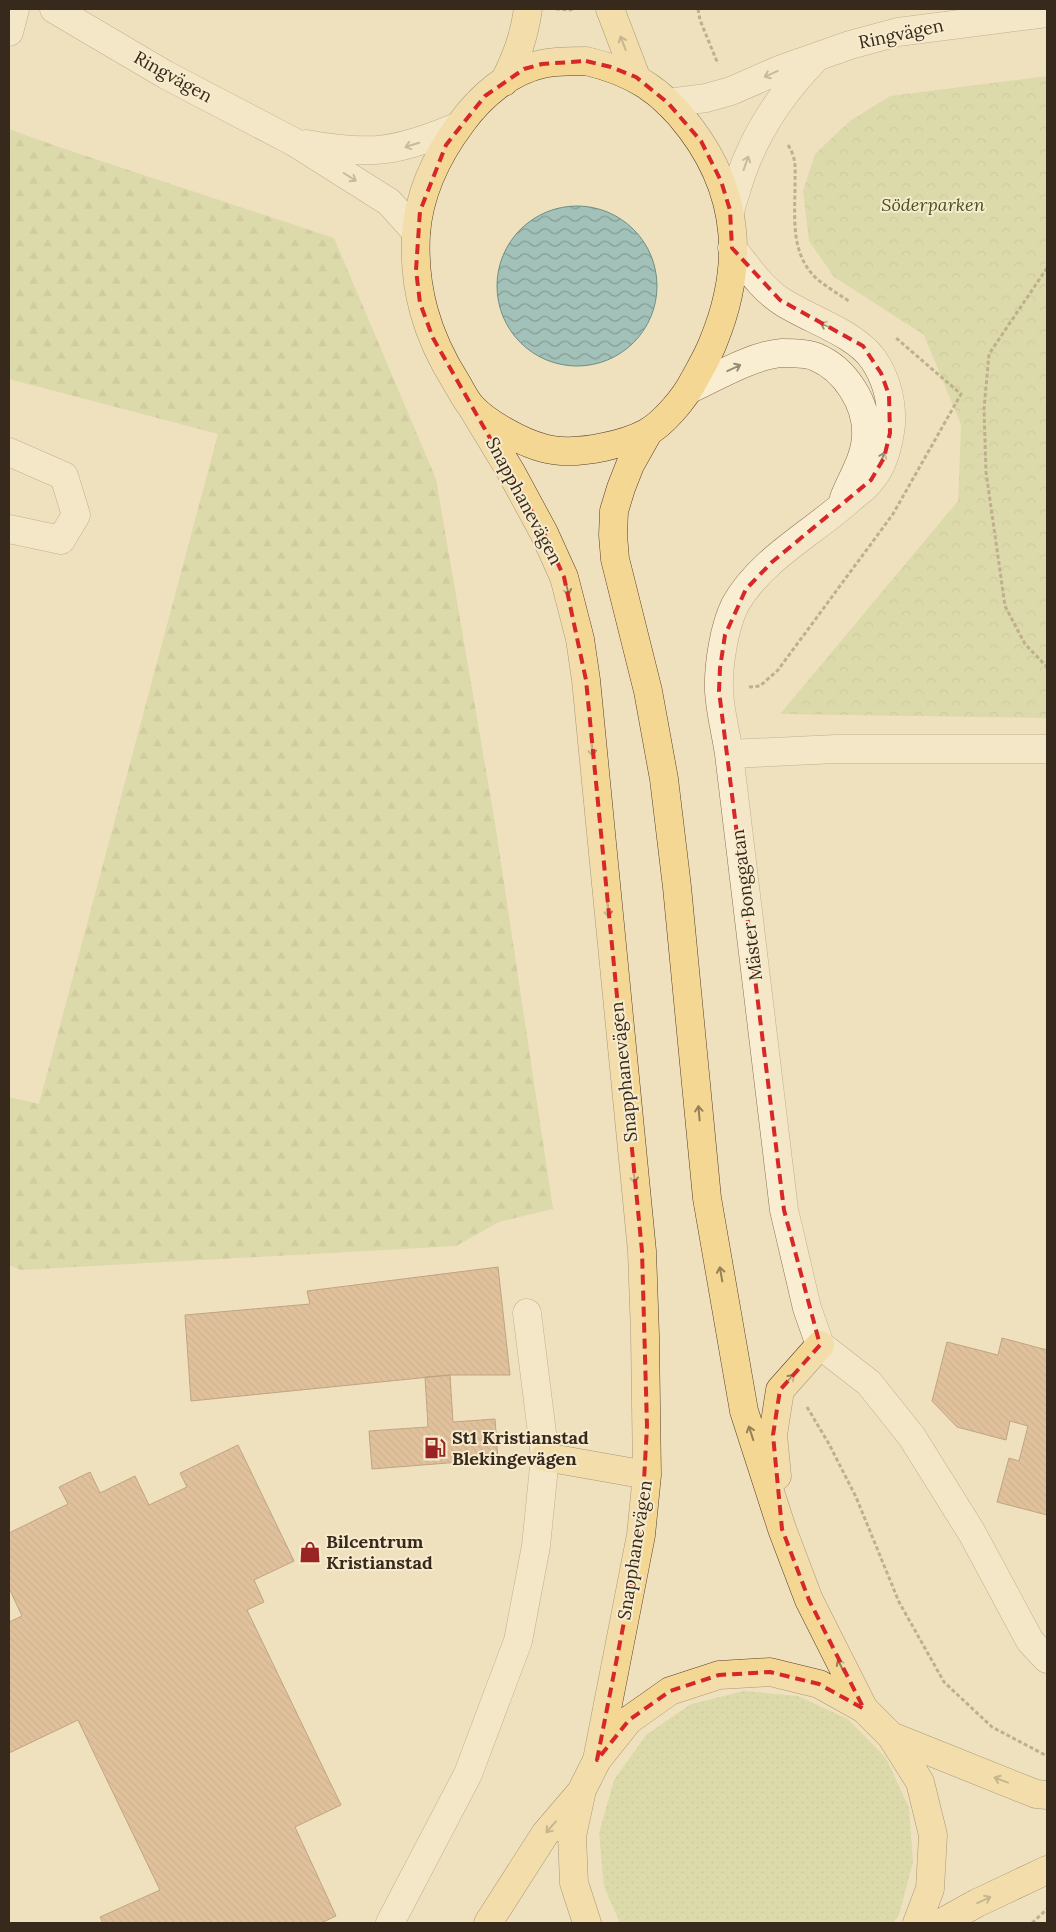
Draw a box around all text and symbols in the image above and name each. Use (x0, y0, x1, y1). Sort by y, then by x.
street label: Ringvägen (856, 13, 946, 54)
one-way arrow (618, 36, 627, 51)
street label: Ringvägen (130, 46, 217, 108)
one-way arrow (764, 69, 779, 79)
one-way arrow (404, 140, 420, 150)
one-way arrow (741, 156, 751, 172)
one-way arrow (343, 171, 357, 182)
park label: Söderparken (881, 193, 985, 216)
one-way arrow (820, 320, 835, 330)
one-way arrow (726, 363, 741, 373)
street label: Snapphanevägen (481, 433, 568, 569)
one-way arrow (878, 452, 888, 467)
one-way arrow (562, 580, 572, 596)
one-way arrow (588, 740, 597, 756)
street label: Mäster Bonggatan (726, 828, 767, 982)
one-way arrow (603, 902, 613, 918)
street label: Snapphanevägen (605, 1001, 642, 1143)
one-way arrow (694, 1105, 704, 1121)
one-way arrow (629, 1168, 639, 1184)
one-way arrow (715, 1266, 725, 1282)
one-way arrow (783, 1374, 795, 1386)
place label: St1 Kristianstad Blekingevägen (452, 1426, 589, 1470)
one-way arrow (746, 1426, 755, 1441)
fuel station icon: St1 Kristianstad Blekingevägen (422, 1435, 448, 1461)
street label: Snapphanevägen (612, 1478, 657, 1621)
place label: Bilcentrum Kristianstad (326, 1530, 433, 1574)
shop icon: Bilcentrum Kristianstad (297, 1539, 323, 1565)
one-way arrow (836, 1659, 845, 1674)
one-way arrow (994, 1775, 1009, 1785)
one-way arrow (545, 1820, 556, 1833)
one-way arrow (976, 1894, 991, 1904)

